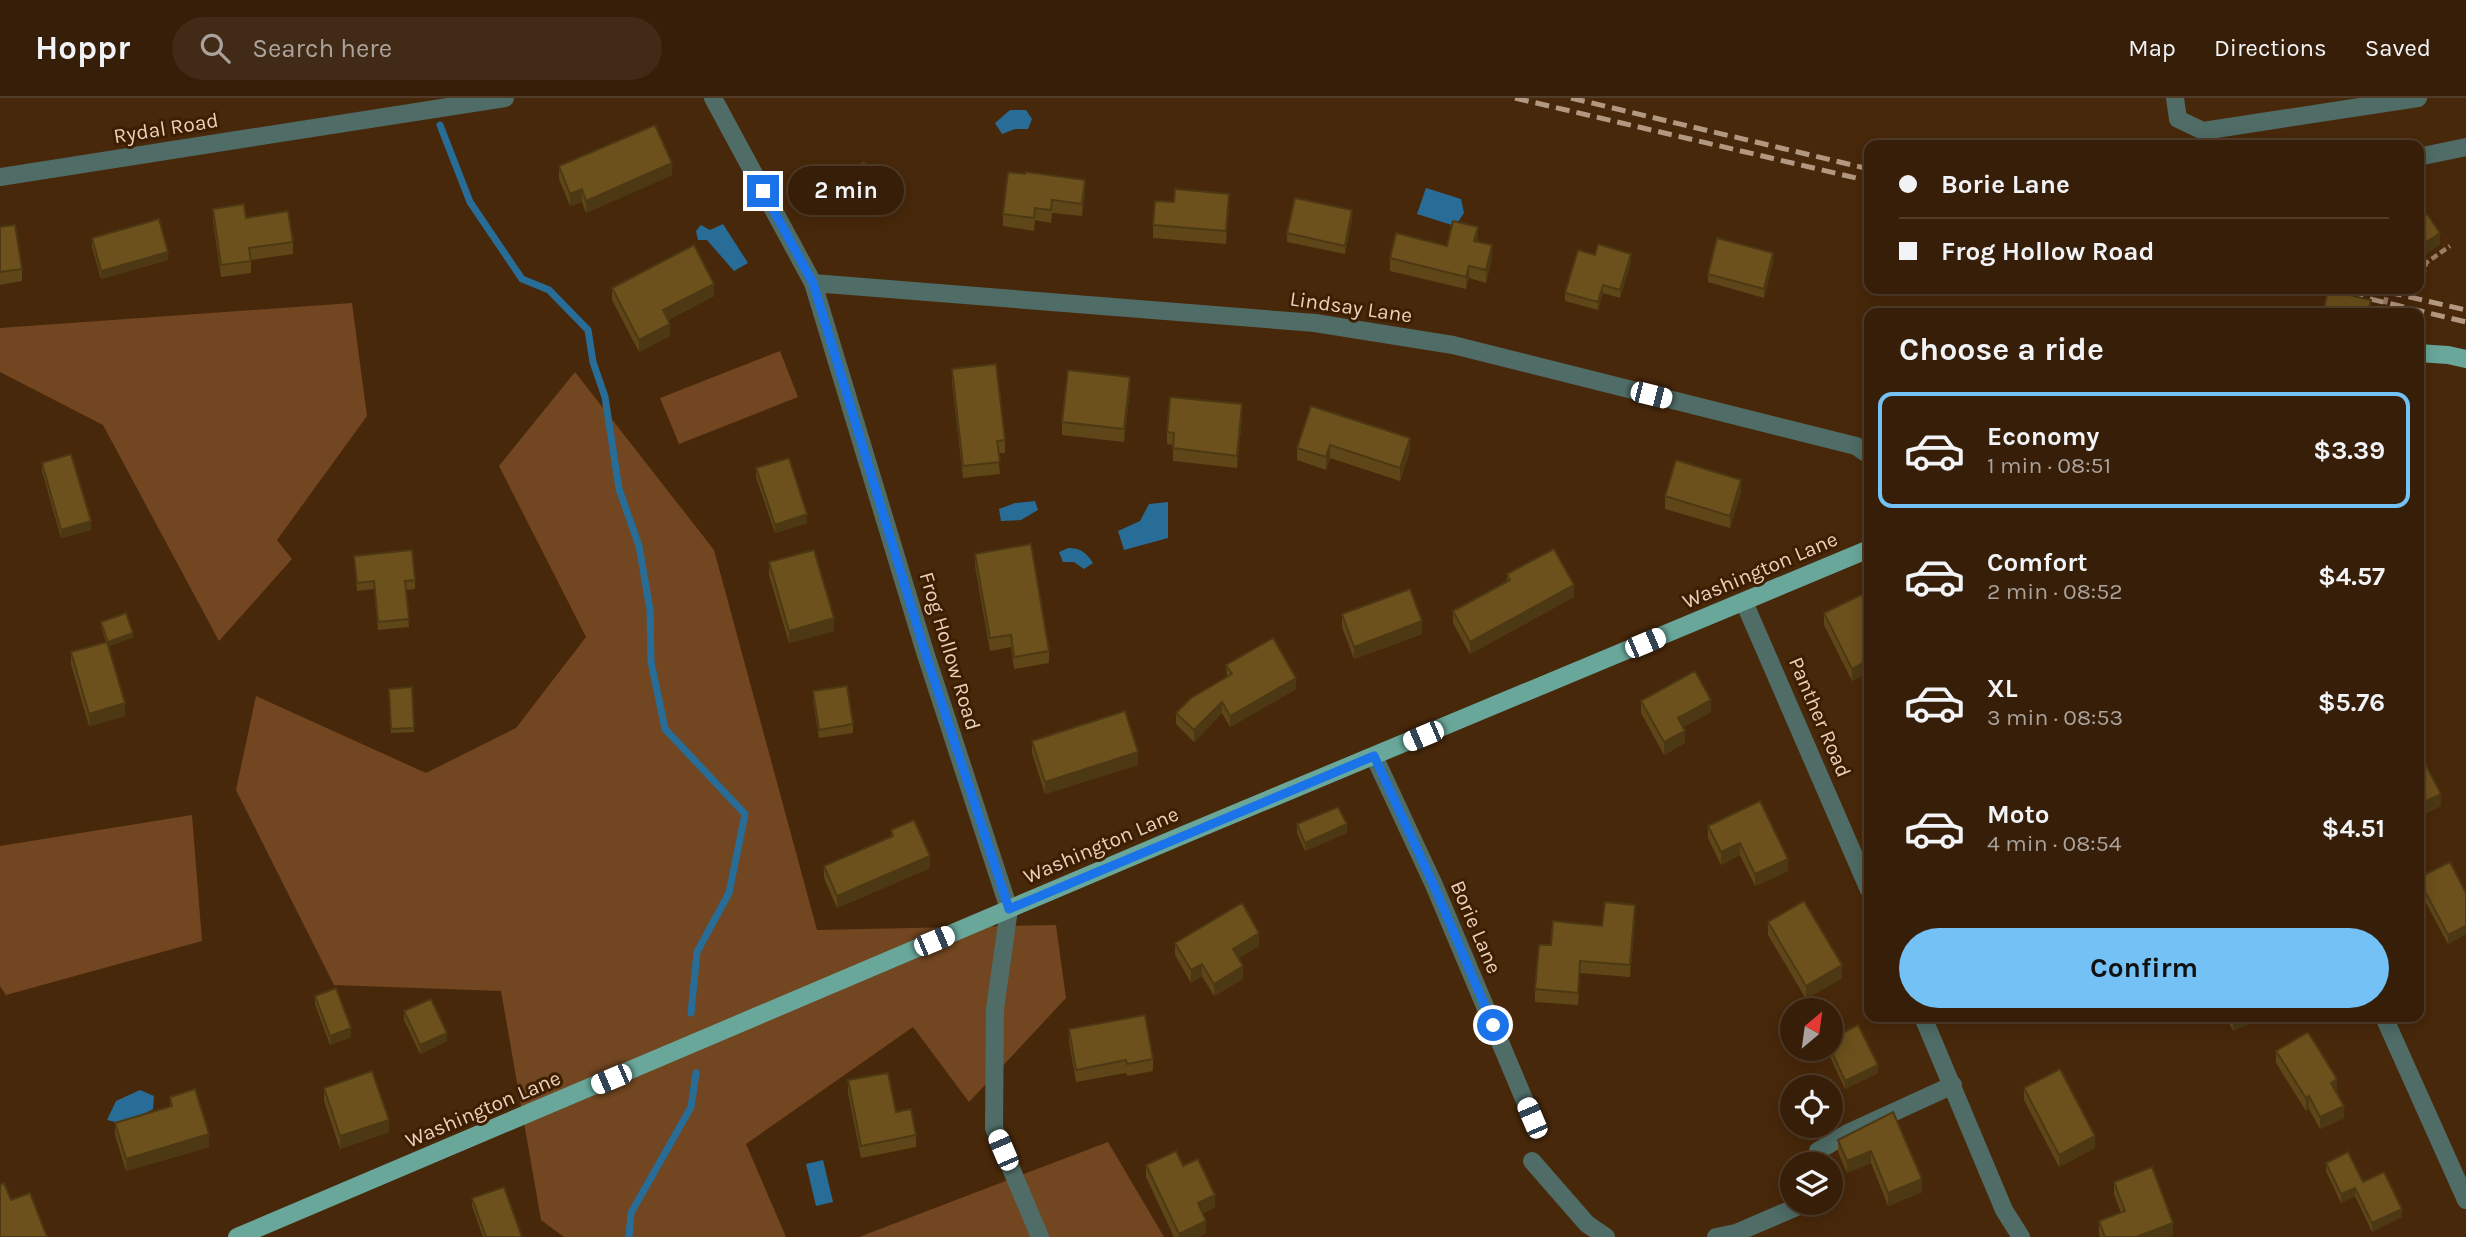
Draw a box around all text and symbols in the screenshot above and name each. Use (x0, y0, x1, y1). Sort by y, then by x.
search box (172, 17, 662, 80)
text: Hoppr (35, 29, 130, 67)
icon: search (196, 29, 234, 67)
text: Search here (252, 33, 392, 64)
text: Map (2128, 34, 2176, 62)
text: Directions (2214, 34, 2327, 62)
text: Saved (2365, 34, 2431, 62)
street label: Rydal Road (112, 108, 220, 148)
callout: 2 min (788, 166, 903, 216)
text: Borie Lane (1941, 169, 2070, 200)
route end (747, 175, 779, 207)
text: 2 min (814, 177, 878, 204)
text: Frog Hollow Road (1941, 236, 2154, 267)
street label: Lindsay Lane (1288, 287, 1414, 327)
text: Choose a ride (1899, 331, 2104, 368)
car (1629, 380, 1674, 410)
icon: car (1903, 419, 1966, 482)
text: Economy (1987, 421, 2099, 452)
text: $3.39 (2313, 435, 2385, 466)
text: 1 min · 08:51 (1987, 452, 2111, 479)
street label: Washington Lane (1679, 527, 1841, 613)
icon: car (1903, 545, 1966, 608)
text: Comfort (1987, 547, 2088, 578)
text: $4.57 (2318, 561, 2385, 592)
street label: Frog Hollow Road (915, 569, 985, 733)
text: 2 min · 08:52 (1987, 578, 2122, 605)
car (1622, 625, 1669, 661)
street label: Panther Road (1784, 653, 1856, 781)
icon: car (1903, 671, 1966, 734)
text: XL (1987, 673, 2018, 704)
text: $5.76 (2318, 687, 2385, 718)
text: 3 min · 08:53 (1987, 704, 2123, 731)
car (1400, 718, 1447, 754)
icon: car (1903, 797, 1966, 860)
text: Moto (1987, 799, 2049, 830)
street label: Washington Lane (1020, 802, 1182, 888)
text: $4.51 (2322, 813, 2385, 844)
text: 4 min · 08:54 (1987, 830, 2122, 857)
street label: Borie Lane (1446, 877, 1506, 977)
car (911, 923, 958, 959)
button: Confirm (1899, 928, 2389, 1008)
north arrow (1780, 998, 1843, 1060)
map controls (1780, 998, 1843, 1215)
route start (1477, 1009, 1509, 1041)
car (588, 1061, 635, 1097)
street label: Washington Lane (402, 1066, 564, 1152)
button: locate (1780, 1075, 1843, 1138)
car (1515, 1095, 1550, 1141)
car (986, 1127, 1021, 1173)
button: layers (1780, 1152, 1843, 1215)

